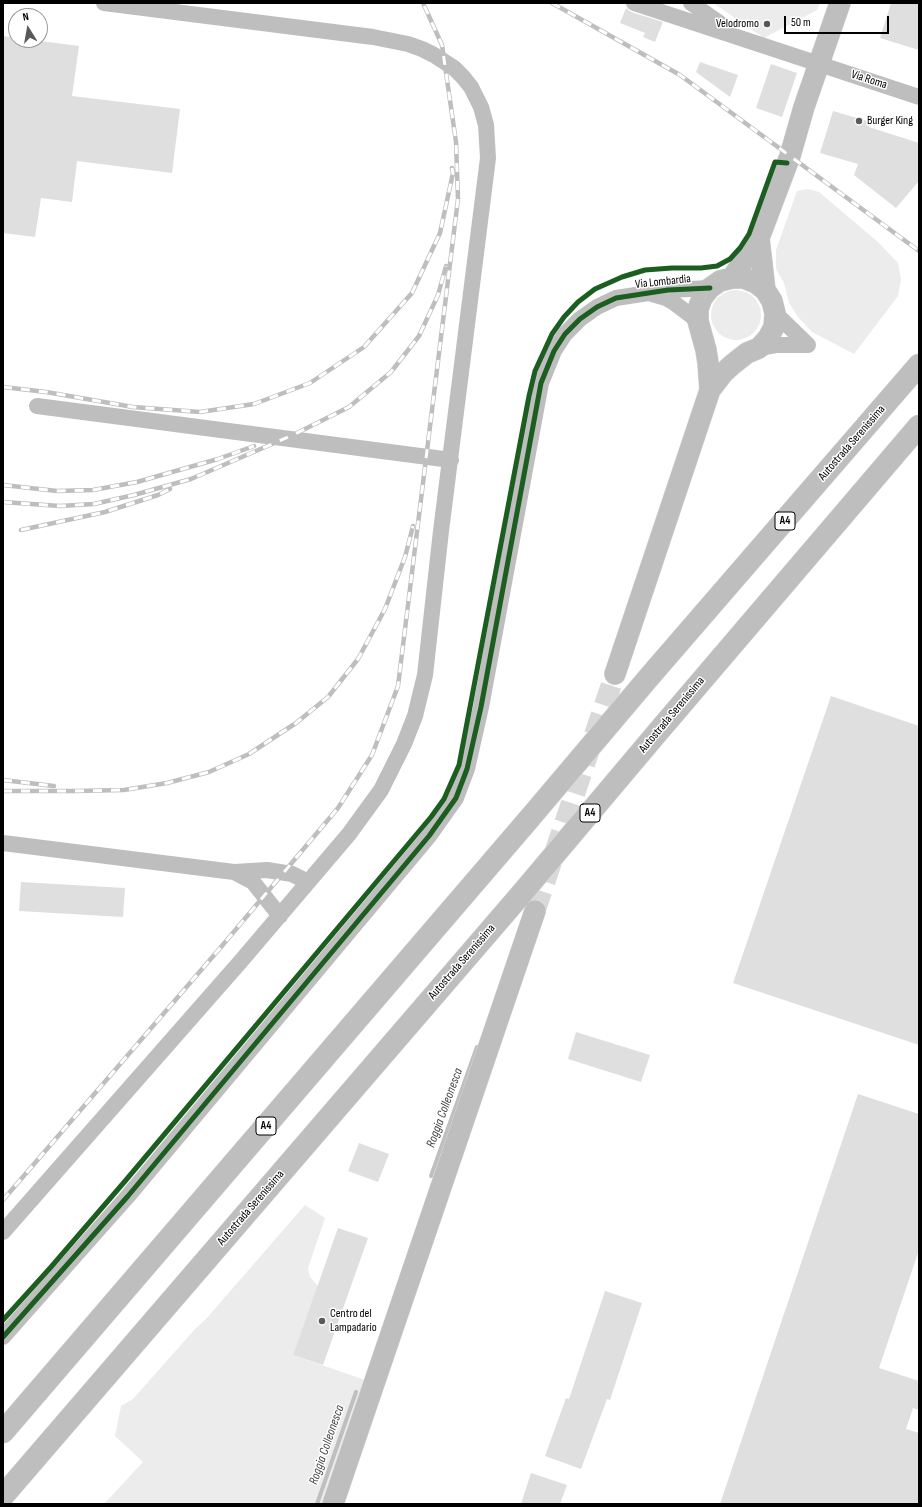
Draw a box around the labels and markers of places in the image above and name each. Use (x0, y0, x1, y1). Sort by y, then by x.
place label: Velodromo (716, 17, 759, 31)
marker: Velodromo (762, 19, 772, 29)
place label: Burger King (867, 114, 913, 128)
marker: Burger King (854, 116, 864, 126)
place label: Centro del Lampadario (330, 1307, 377, 1335)
marker: Centro del Lampadario (317, 1316, 327, 1326)

